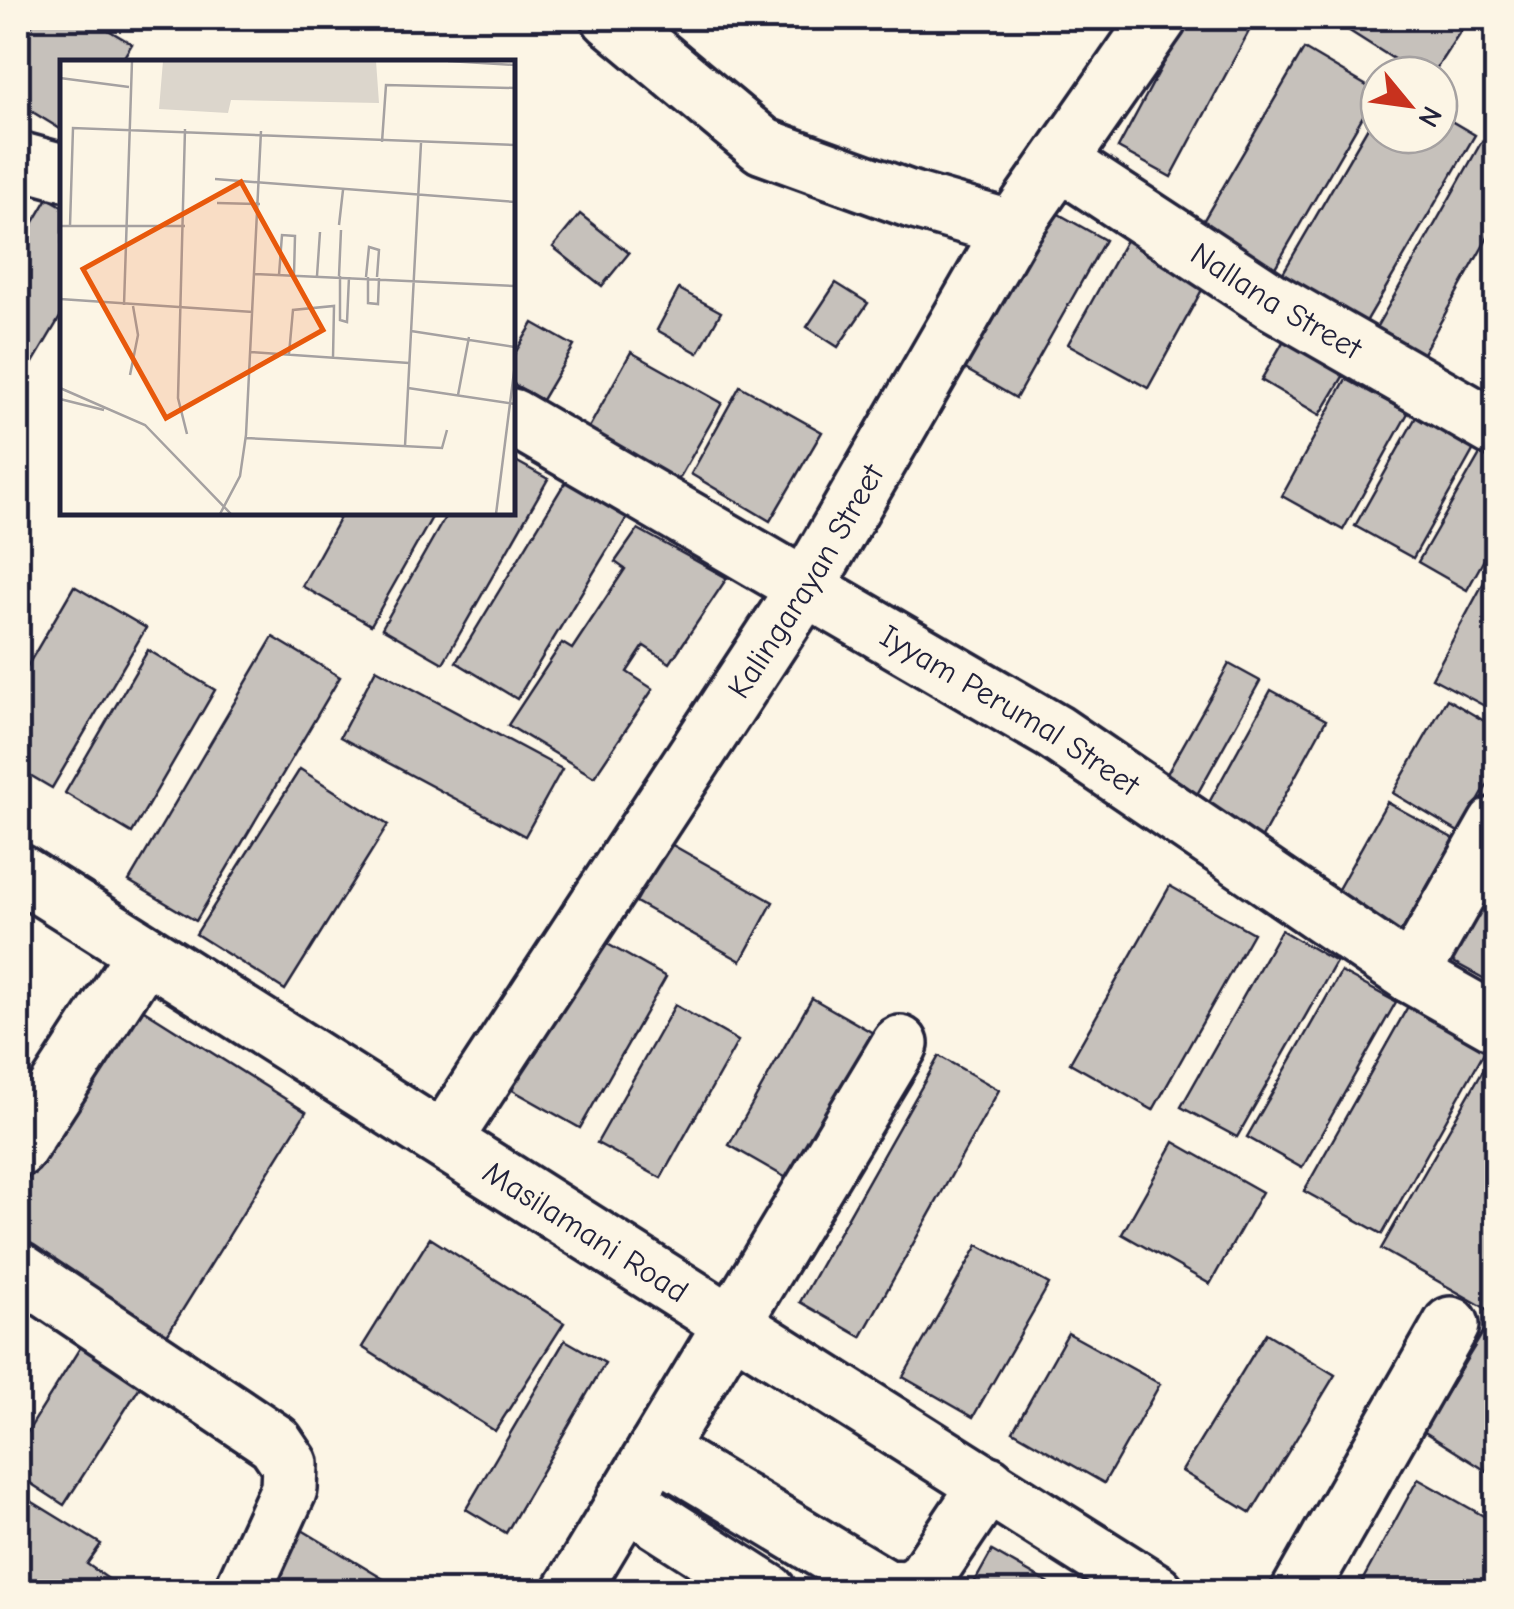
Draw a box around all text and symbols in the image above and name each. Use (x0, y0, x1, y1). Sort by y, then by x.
north arrow (1359, 55, 1459, 155)
inset map (60, 60, 515, 515)
text: N (1412, 101, 1448, 132)
street label: Nallana Street (1184, 235, 1369, 367)
street label: Kalingarayan Street (720, 457, 892, 705)
street label: Iyyam Perumal Street (874, 617, 1147, 804)
street label: Masilamani Road (477, 1153, 695, 1310)

